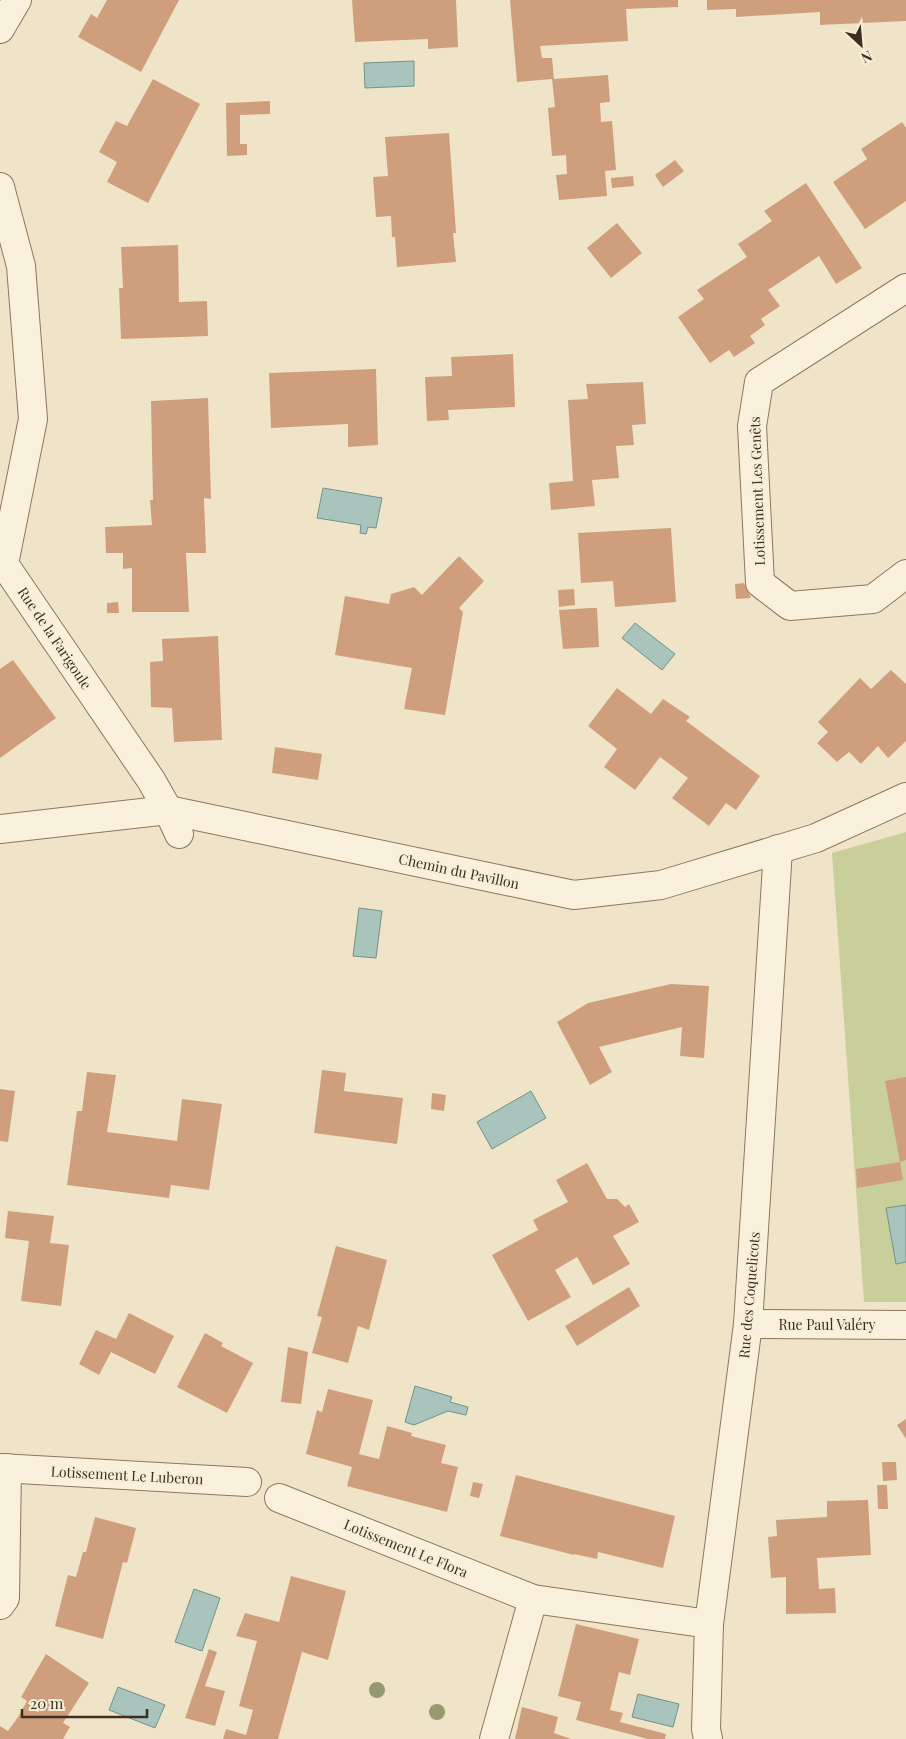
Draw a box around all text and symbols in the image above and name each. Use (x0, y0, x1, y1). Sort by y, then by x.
north arrow (836, 20, 886, 70)
text: N (858, 46, 876, 68)
street label: Lotissement Les Genêts (745, 416, 769, 566)
street label: Rue de la Farigoule (14, 583, 96, 693)
street label: Chemin du Pavillon (397, 849, 522, 893)
street label: Rue des Coquelicots (734, 1231, 764, 1359)
street label: Rue Paul Valéry (778, 1315, 876, 1334)
street label: Lotissement Le Luberon (50, 1462, 204, 1489)
street label: Lotissement Le Flora (341, 1514, 471, 1582)
scale bar (22, 1686, 148, 1718)
text: 20 m (30, 1693, 64, 1713)

